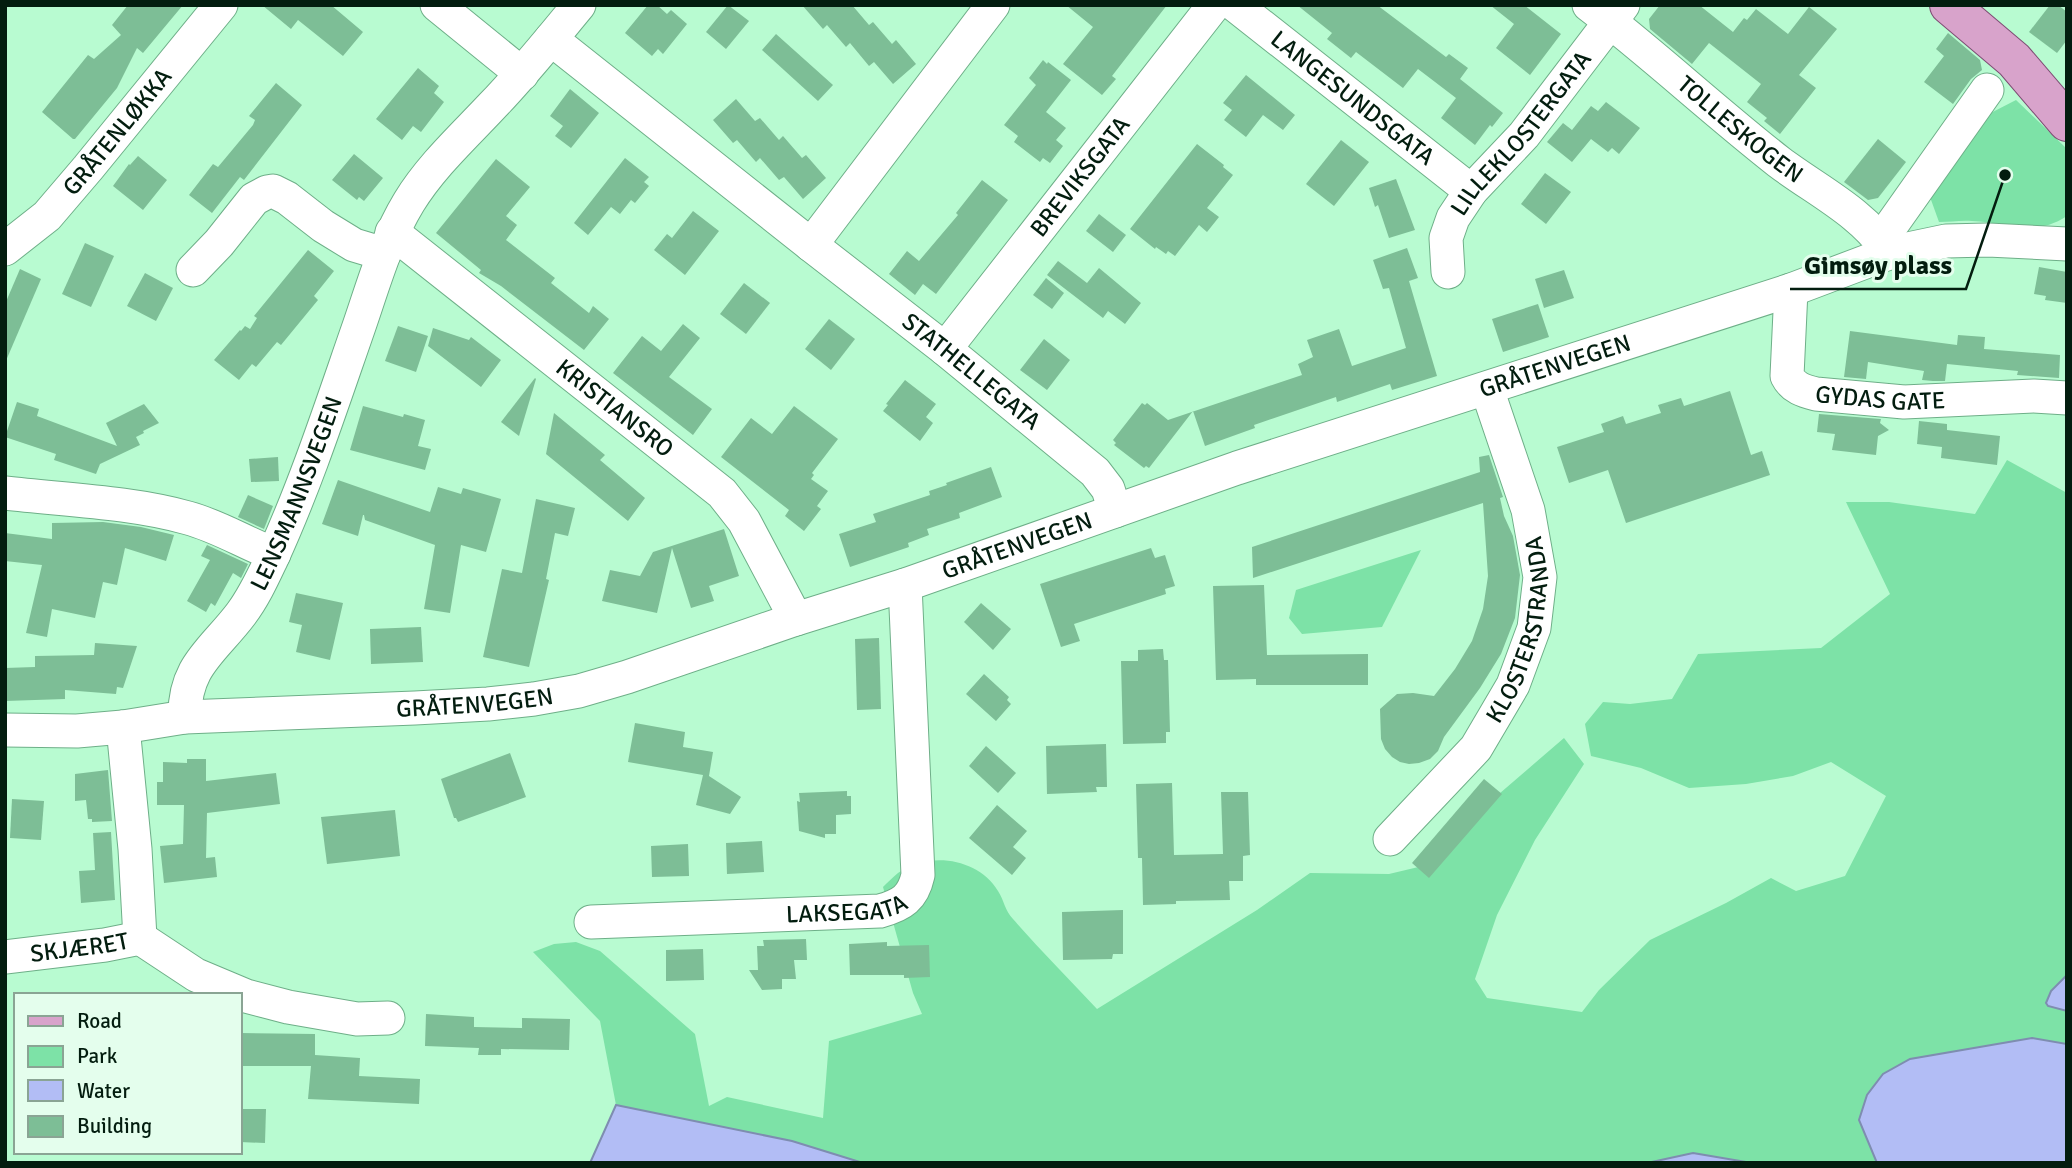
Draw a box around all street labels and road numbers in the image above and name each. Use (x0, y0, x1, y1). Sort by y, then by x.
street label: LANGESUNDSGATA (1265, 24, 1441, 172)
street label: LILLEKLOSTERGATA (1444, 45, 1598, 221)
street label: GRÅTENLØKKA (56, 62, 178, 202)
street label: TOLLESKOGEN (1671, 69, 1809, 190)
street label: BREVIKSGATA (1024, 110, 1136, 243)
street label: STATHELLEGATA (896, 306, 1047, 437)
street label: GRÅTENVEGEN (1475, 328, 1634, 404)
street label: KRISTIANSRO (550, 353, 680, 464)
street label: GYDAS GATE (1814, 379, 1946, 417)
street label: LENSMANNSVEGEN (244, 392, 349, 596)
street label: GRÅTENVEGEN (938, 505, 1096, 586)
street label: KLOSTERSTRANDA (1479, 534, 1556, 728)
street label: GRÅTENVEGEN (396, 681, 555, 724)
street label: LAKSEGATA (785, 887, 913, 930)
street label: SKJÆRET (29, 926, 131, 969)

